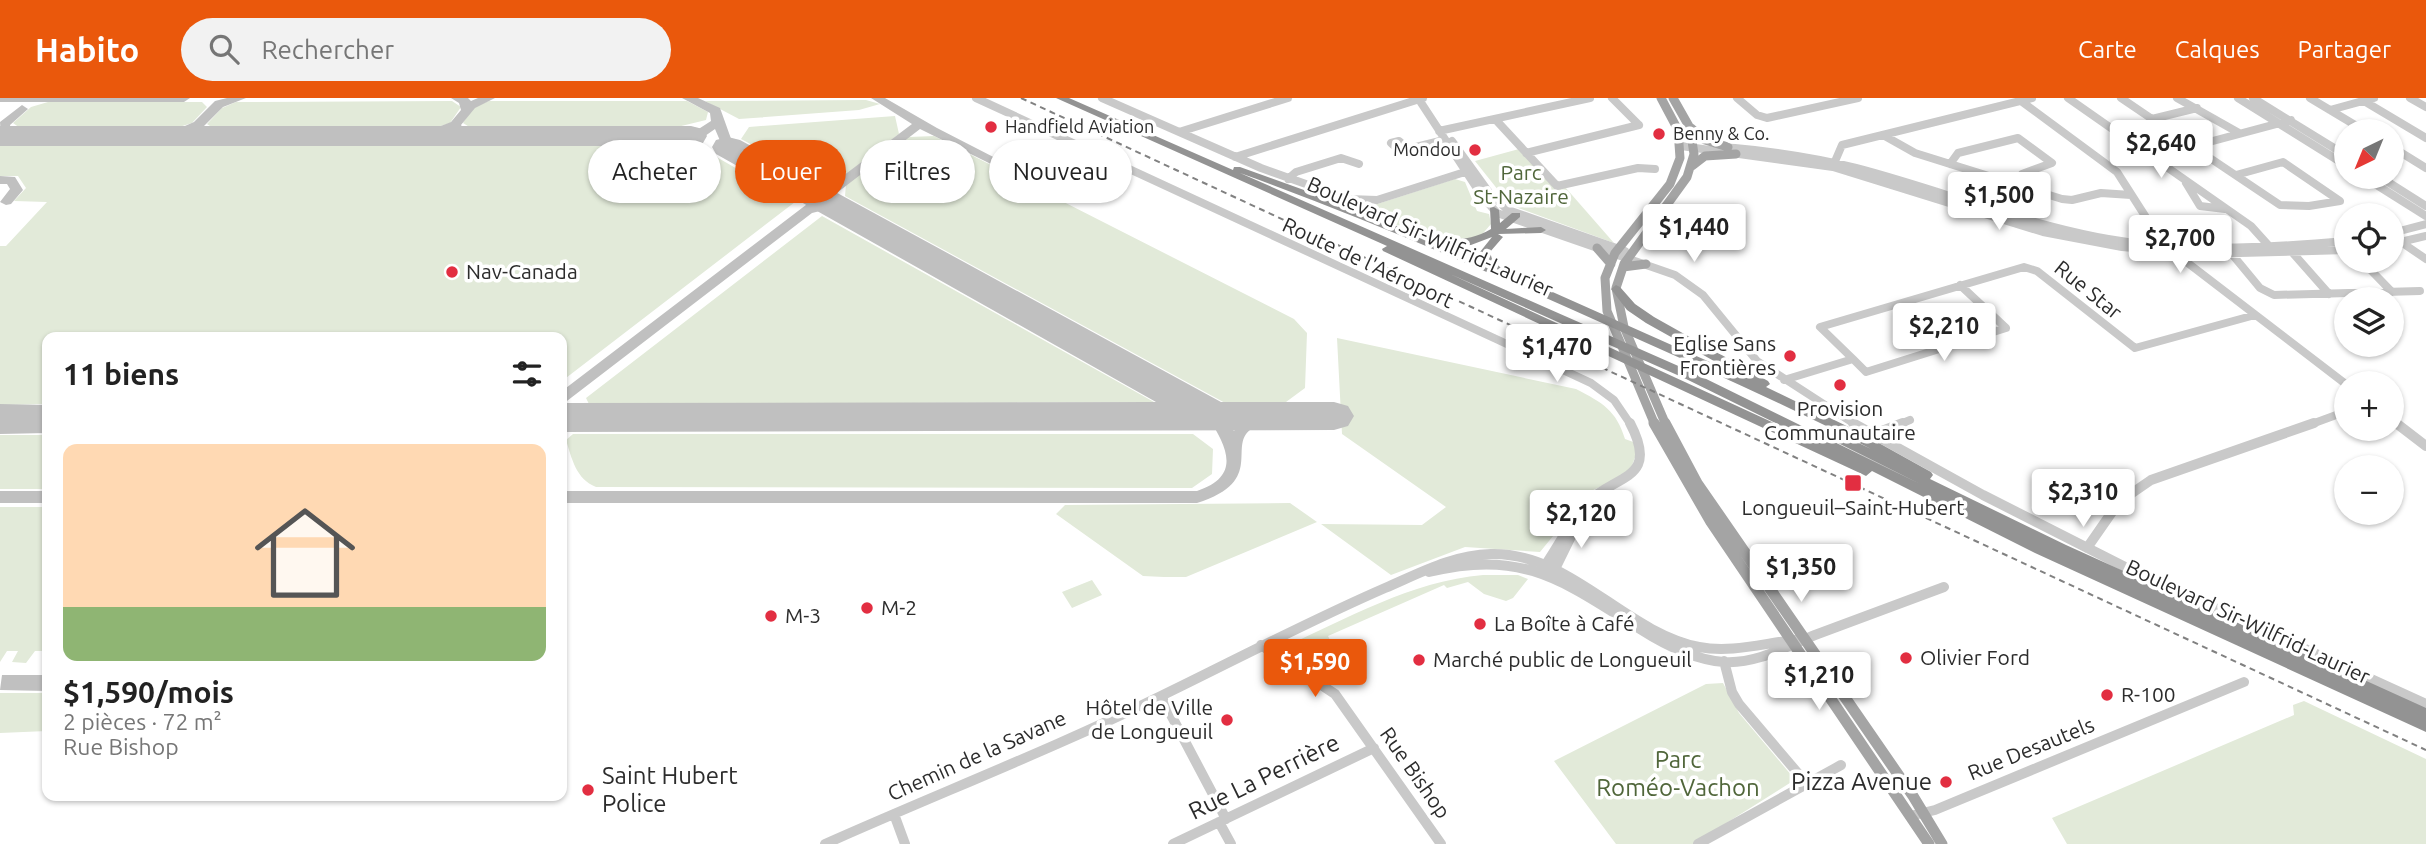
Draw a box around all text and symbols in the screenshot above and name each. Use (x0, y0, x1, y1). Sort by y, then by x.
search box (181, 18, 671, 81)
icon: search (205, 30, 243, 68)
text: Habito (35, 31, 139, 68)
text: Rechercher (261, 35, 394, 64)
text: Carte (2078, 36, 2137, 63)
text: Calques (2175, 36, 2260, 63)
text: Partager (2298, 36, 2391, 63)
place label: Handfield Aviation (1005, 116, 1154, 136)
marker: Handfield Aviation (983, 119, 999, 135)
north arrow (2334, 119, 2404, 189)
map controls (2334, 119, 2404, 525)
pin: $2,640 (2104, 120, 2218, 180)
place label: Benny & Co. (1673, 123, 1769, 143)
marker: Benny & Co. (1651, 126, 1667, 142)
text: $2,640 (2126, 130, 2196, 155)
place label: Mondou (1393, 139, 1461, 159)
chip: Acheter (588, 140, 721, 203)
chip: Louer (735, 140, 846, 203)
chip: Filtres (860, 140, 975, 203)
chip: Nouveau (989, 140, 1132, 203)
marker: Mondou (1467, 142, 1483, 158)
park label: Parc St-Nazaire (1473, 160, 1569, 208)
street label: Boulevard Sir-Wilfrid-Laurier (1304, 171, 1557, 301)
pin: $1,500 (1942, 172, 2056, 232)
text: $1,500 (1964, 182, 2034, 207)
button: locate (2334, 203, 2404, 273)
pin: $1,440 (1637, 204, 1751, 264)
street label: Route de l'Aéroport (1279, 212, 1458, 312)
text: $1,440 (1659, 214, 1729, 239)
pin: $2,700 (2123, 216, 2237, 275)
text: $2,700 (2145, 225, 2215, 250)
street label: Rue Star (2050, 255, 2127, 324)
place label: Nav-Canada (466, 259, 578, 283)
marker: Nav-Canada (444, 264, 460, 280)
button: layers (2334, 287, 2404, 357)
pin: $2,210 (1887, 303, 2001, 363)
text: $2,210 (1909, 313, 1979, 338)
pin: $1,470 (1500, 324, 1614, 384)
place label: Eglise Sans Frontières (1673, 331, 1776, 379)
text: $1,470 (1522, 334, 1592, 359)
marker: Eglise Sans Frontières (1782, 348, 1798, 364)
icon: filters (508, 355, 546, 393)
text: 11 biens (63, 357, 179, 391)
button: + (2334, 371, 2404, 441)
marker: Provision Communautaire (1832, 377, 1848, 393)
place label: Provision Communautaire (1764, 396, 1916, 444)
button: − (2334, 455, 2404, 525)
pin: $2,310 (2026, 470, 2140, 529)
marker: Longueuil–Saint-Hubert (1843, 473, 1863, 493)
text: $2,310 (2048, 479, 2118, 504)
icon: home (242, 490, 368, 616)
pin: $2,120 (1524, 490, 1638, 550)
place label: Longueuil–Saint-Hubert (1741, 495, 1965, 519)
text: $2,120 (1546, 500, 1616, 525)
pin: $1,350 (1744, 545, 1858, 604)
text: $1,350 (1766, 554, 1836, 579)
street label: Boulevard Sir-Wilfrid-Laurier (2123, 554, 2374, 688)
place label: M-2 (881, 595, 917, 619)
marker: M-2 (859, 600, 875, 616)
place label: M-3 (785, 603, 821, 627)
marker: M-3 (763, 608, 779, 624)
place label: La Boîte à Café (1494, 611, 1635, 635)
marker: La Boîte à Café (1472, 616, 1488, 632)
pin: $1,590 (1258, 640, 1372, 699)
place label: Olivier Ford (1920, 645, 2030, 669)
place label: Marché public de Longueuil (1433, 647, 1692, 671)
text: $1,590 (1280, 649, 1350, 674)
marker: Olivier Ford (1898, 650, 1914, 666)
marker: Marché public de Longueuil (1411, 652, 1427, 668)
pin: $1,210 (1762, 652, 1876, 712)
text: $1,210 (1784, 662, 1854, 687)
text: $1,590/mois (63, 675, 234, 709)
place label: R-100 (2121, 682, 2176, 706)
marker: R-100 (2099, 687, 2115, 703)
place label: Hôtel de Ville de Longueuil (1086, 695, 1213, 743)
street label: Chemin de la Savane (884, 705, 1070, 805)
text: 2 pièces · 72 m² (63, 709, 222, 734)
marker: Hôtel de Ville de Longueuil (1219, 712, 1235, 728)
street label: Rue Desautels (1964, 712, 2097, 784)
street label: Rue Bishop (1376, 722, 1456, 823)
street label: Rue La Perrière (1184, 728, 1343, 825)
text: Rue Bishop (63, 734, 179, 759)
park label: Parc Roméo-Vachon (1596, 746, 1760, 801)
place label: Saint Hubert Police (602, 762, 738, 817)
place label: Pizza Avenue (1791, 768, 1932, 795)
marker: Pizza Avenue (1938, 774, 1954, 790)
marker: Saint Hubert Police (580, 782, 596, 798)

